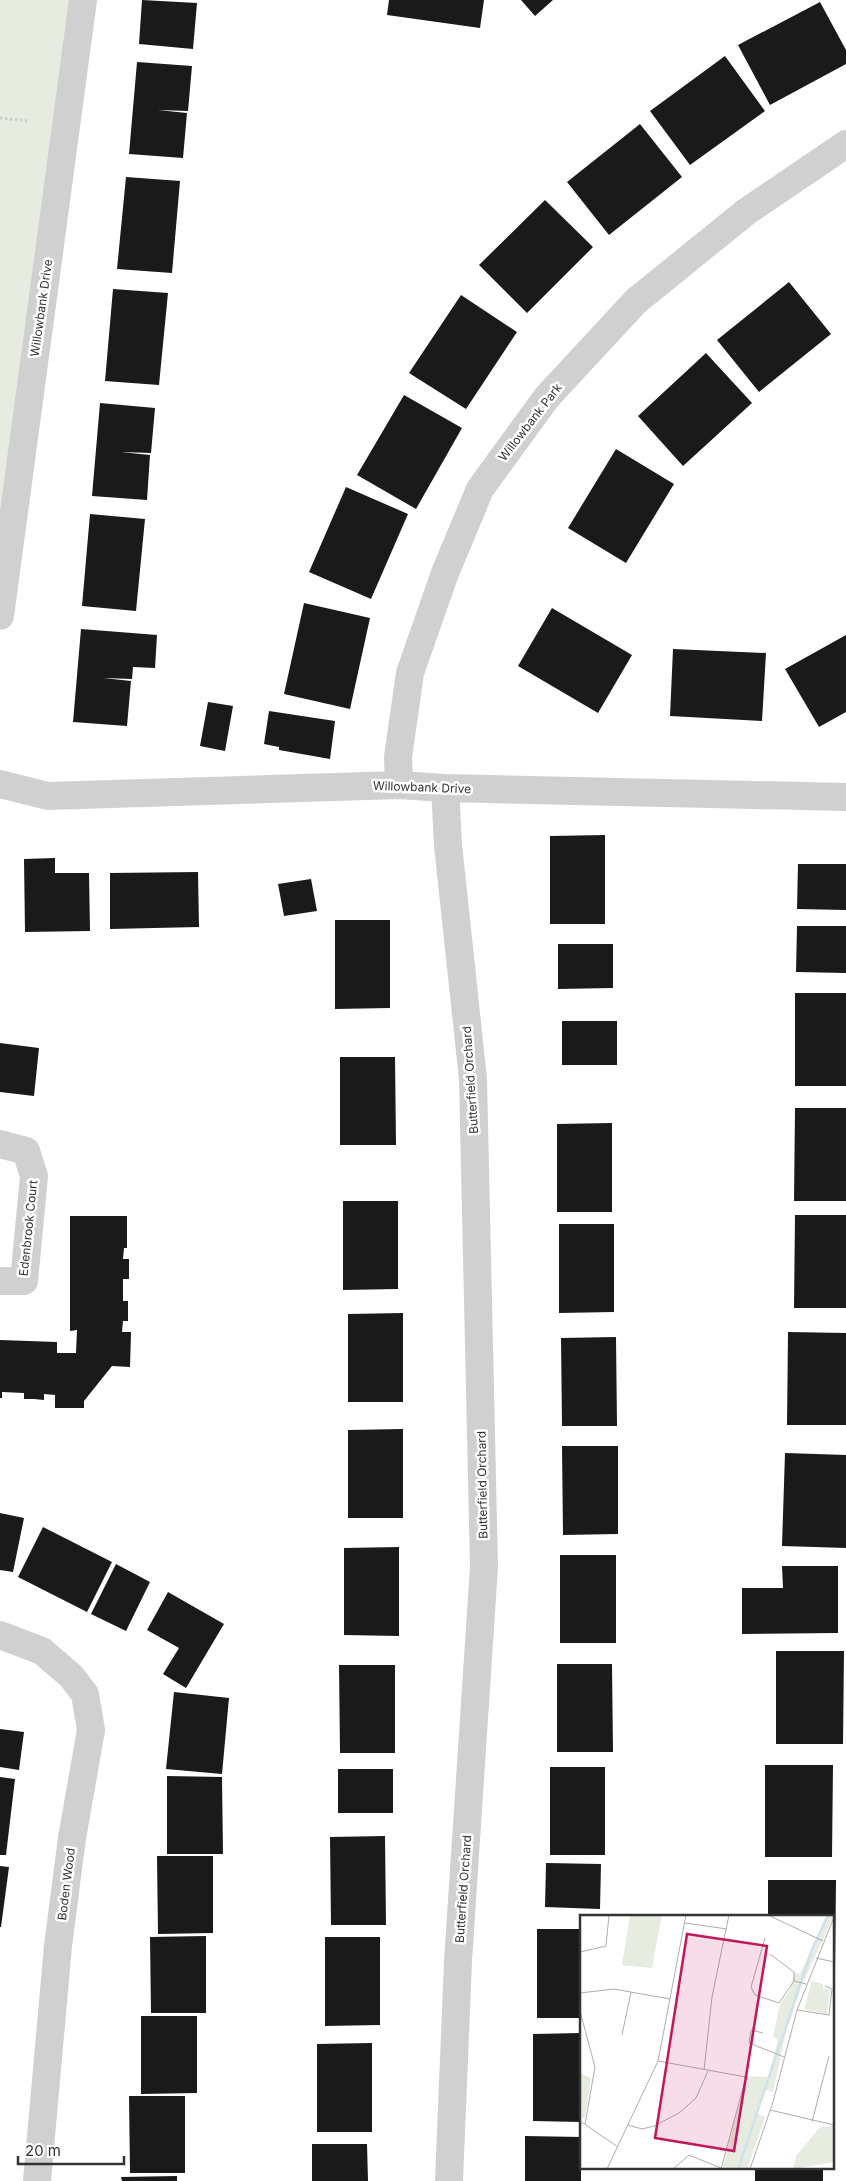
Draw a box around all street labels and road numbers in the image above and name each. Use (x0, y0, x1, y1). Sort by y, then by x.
street label: Willowbank Drive (27, 258, 55, 358)
street label: Willowbank Park (495, 380, 565, 464)
street label: Willowbank Drive (373, 778, 471, 796)
street label: Butterfield Orchard (459, 1026, 481, 1134)
street label: Edenbrook Court (16, 1179, 41, 1277)
street label: Butterfield Orchard (474, 1431, 490, 1539)
street label: Butterfield Orchard (452, 1835, 474, 1943)
street label: Boden Wood (54, 1847, 78, 1921)

